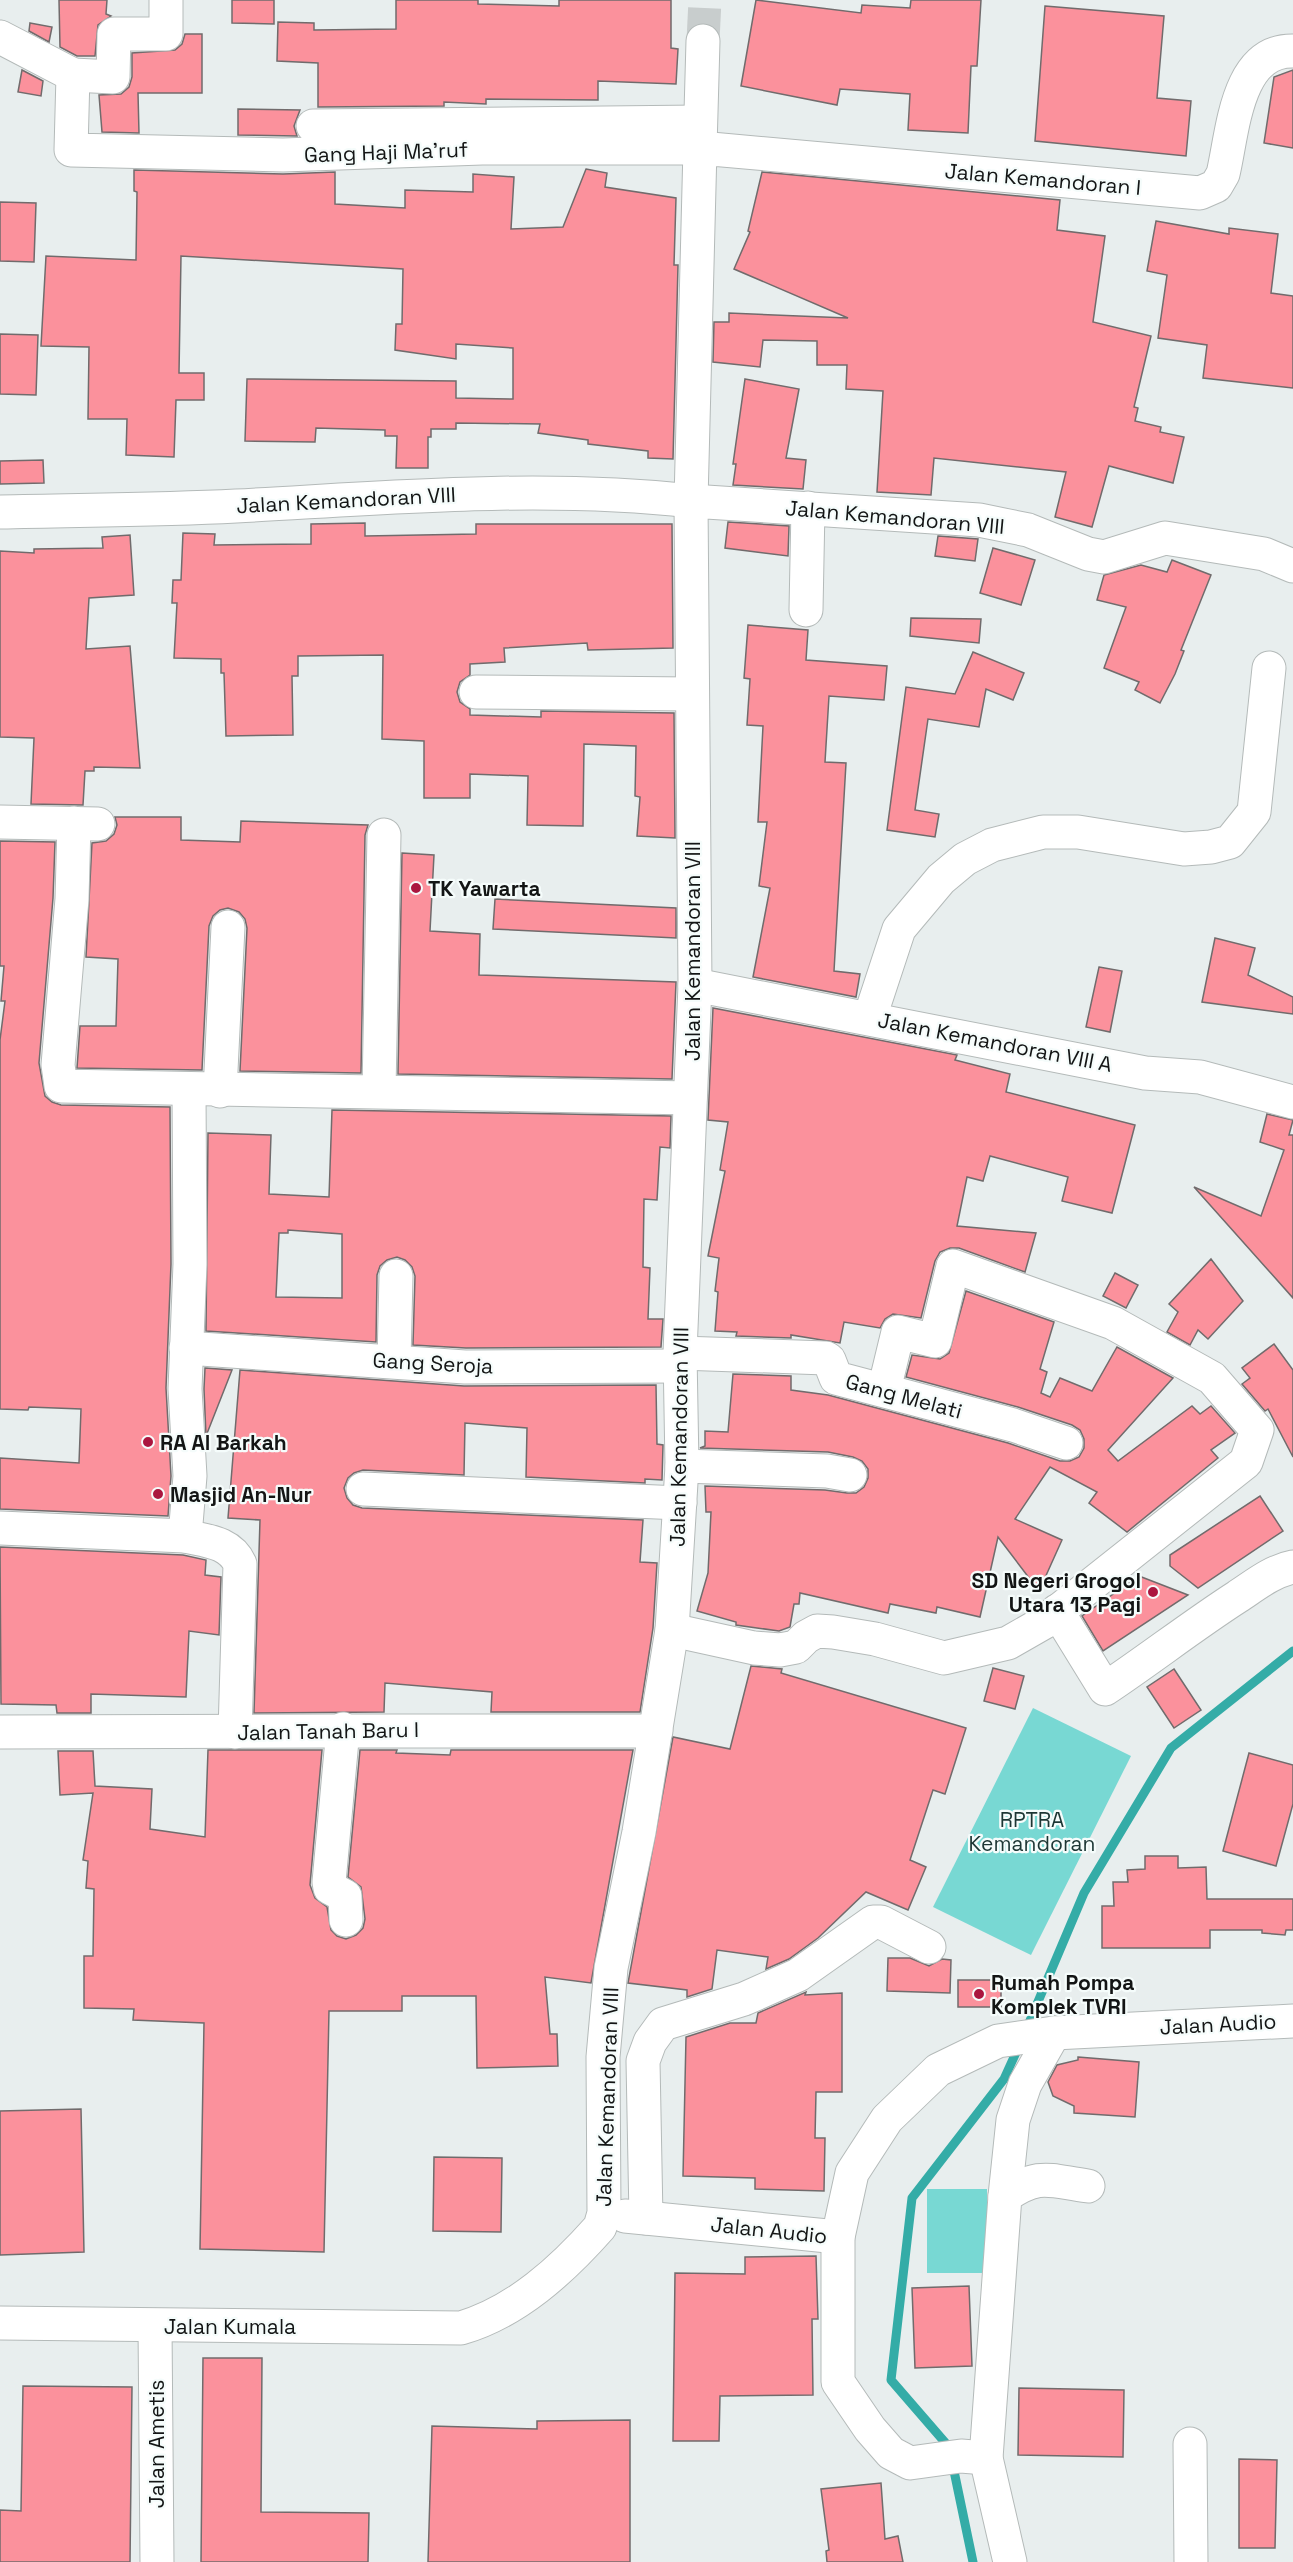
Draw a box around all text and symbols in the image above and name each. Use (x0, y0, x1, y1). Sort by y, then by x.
street label: Gang Haji Ma'ruf (303, 136, 469, 168)
street label: Jalan Kemandoran I (944, 157, 1142, 201)
street label: Jalan Kemandoran VIII (236, 481, 456, 519)
street label: Jalan Kemandoran VIII (784, 494, 1006, 540)
street label: Jalan Kemandoran VIII (679, 841, 706, 1061)
place label: TK Yawarta (428, 875, 541, 902)
marker: TK Yawarta (409, 881, 423, 895)
street label: Jalan Kemandoran VIII A (876, 1006, 1114, 1078)
street label: Jalan Kemandoran VIII (664, 1327, 694, 1547)
street label: Gang Seroja (372, 1346, 494, 1380)
street label: Gang Melati (843, 1367, 965, 1425)
place label: RA Al Barkah (160, 1429, 287, 1456)
marker: RA Al Barkah (141, 1435, 155, 1449)
place label: Masjid An-Nur (170, 1481, 312, 1508)
marker: Masjid An-Nur (151, 1487, 165, 1501)
place label: SD Negeri Grogol Utara 13 Pagi (972, 1567, 1141, 1618)
marker: SD Negeri Grogol Utara 13 Pagi (1146, 1585, 1160, 1599)
street label: Jalan Tanah Baru I (237, 1716, 419, 1746)
park label: RPTRA Kemandoran (969, 1806, 1095, 1857)
place label: Rumah Pompa Komplek TVRI (991, 1969, 1134, 2020)
street label: Jalan Kemandoran VIII (590, 1987, 624, 2207)
marker: Rumah Pompa Komplek TVRI (972, 1987, 986, 2001)
street label: Jalan Audio (1159, 2007, 1277, 2041)
street label: Jalan Audio (709, 2210, 829, 2250)
street label: Jalan Kumala (164, 2313, 296, 2340)
street label: Jalan Ametis (143, 2380, 170, 2508)

